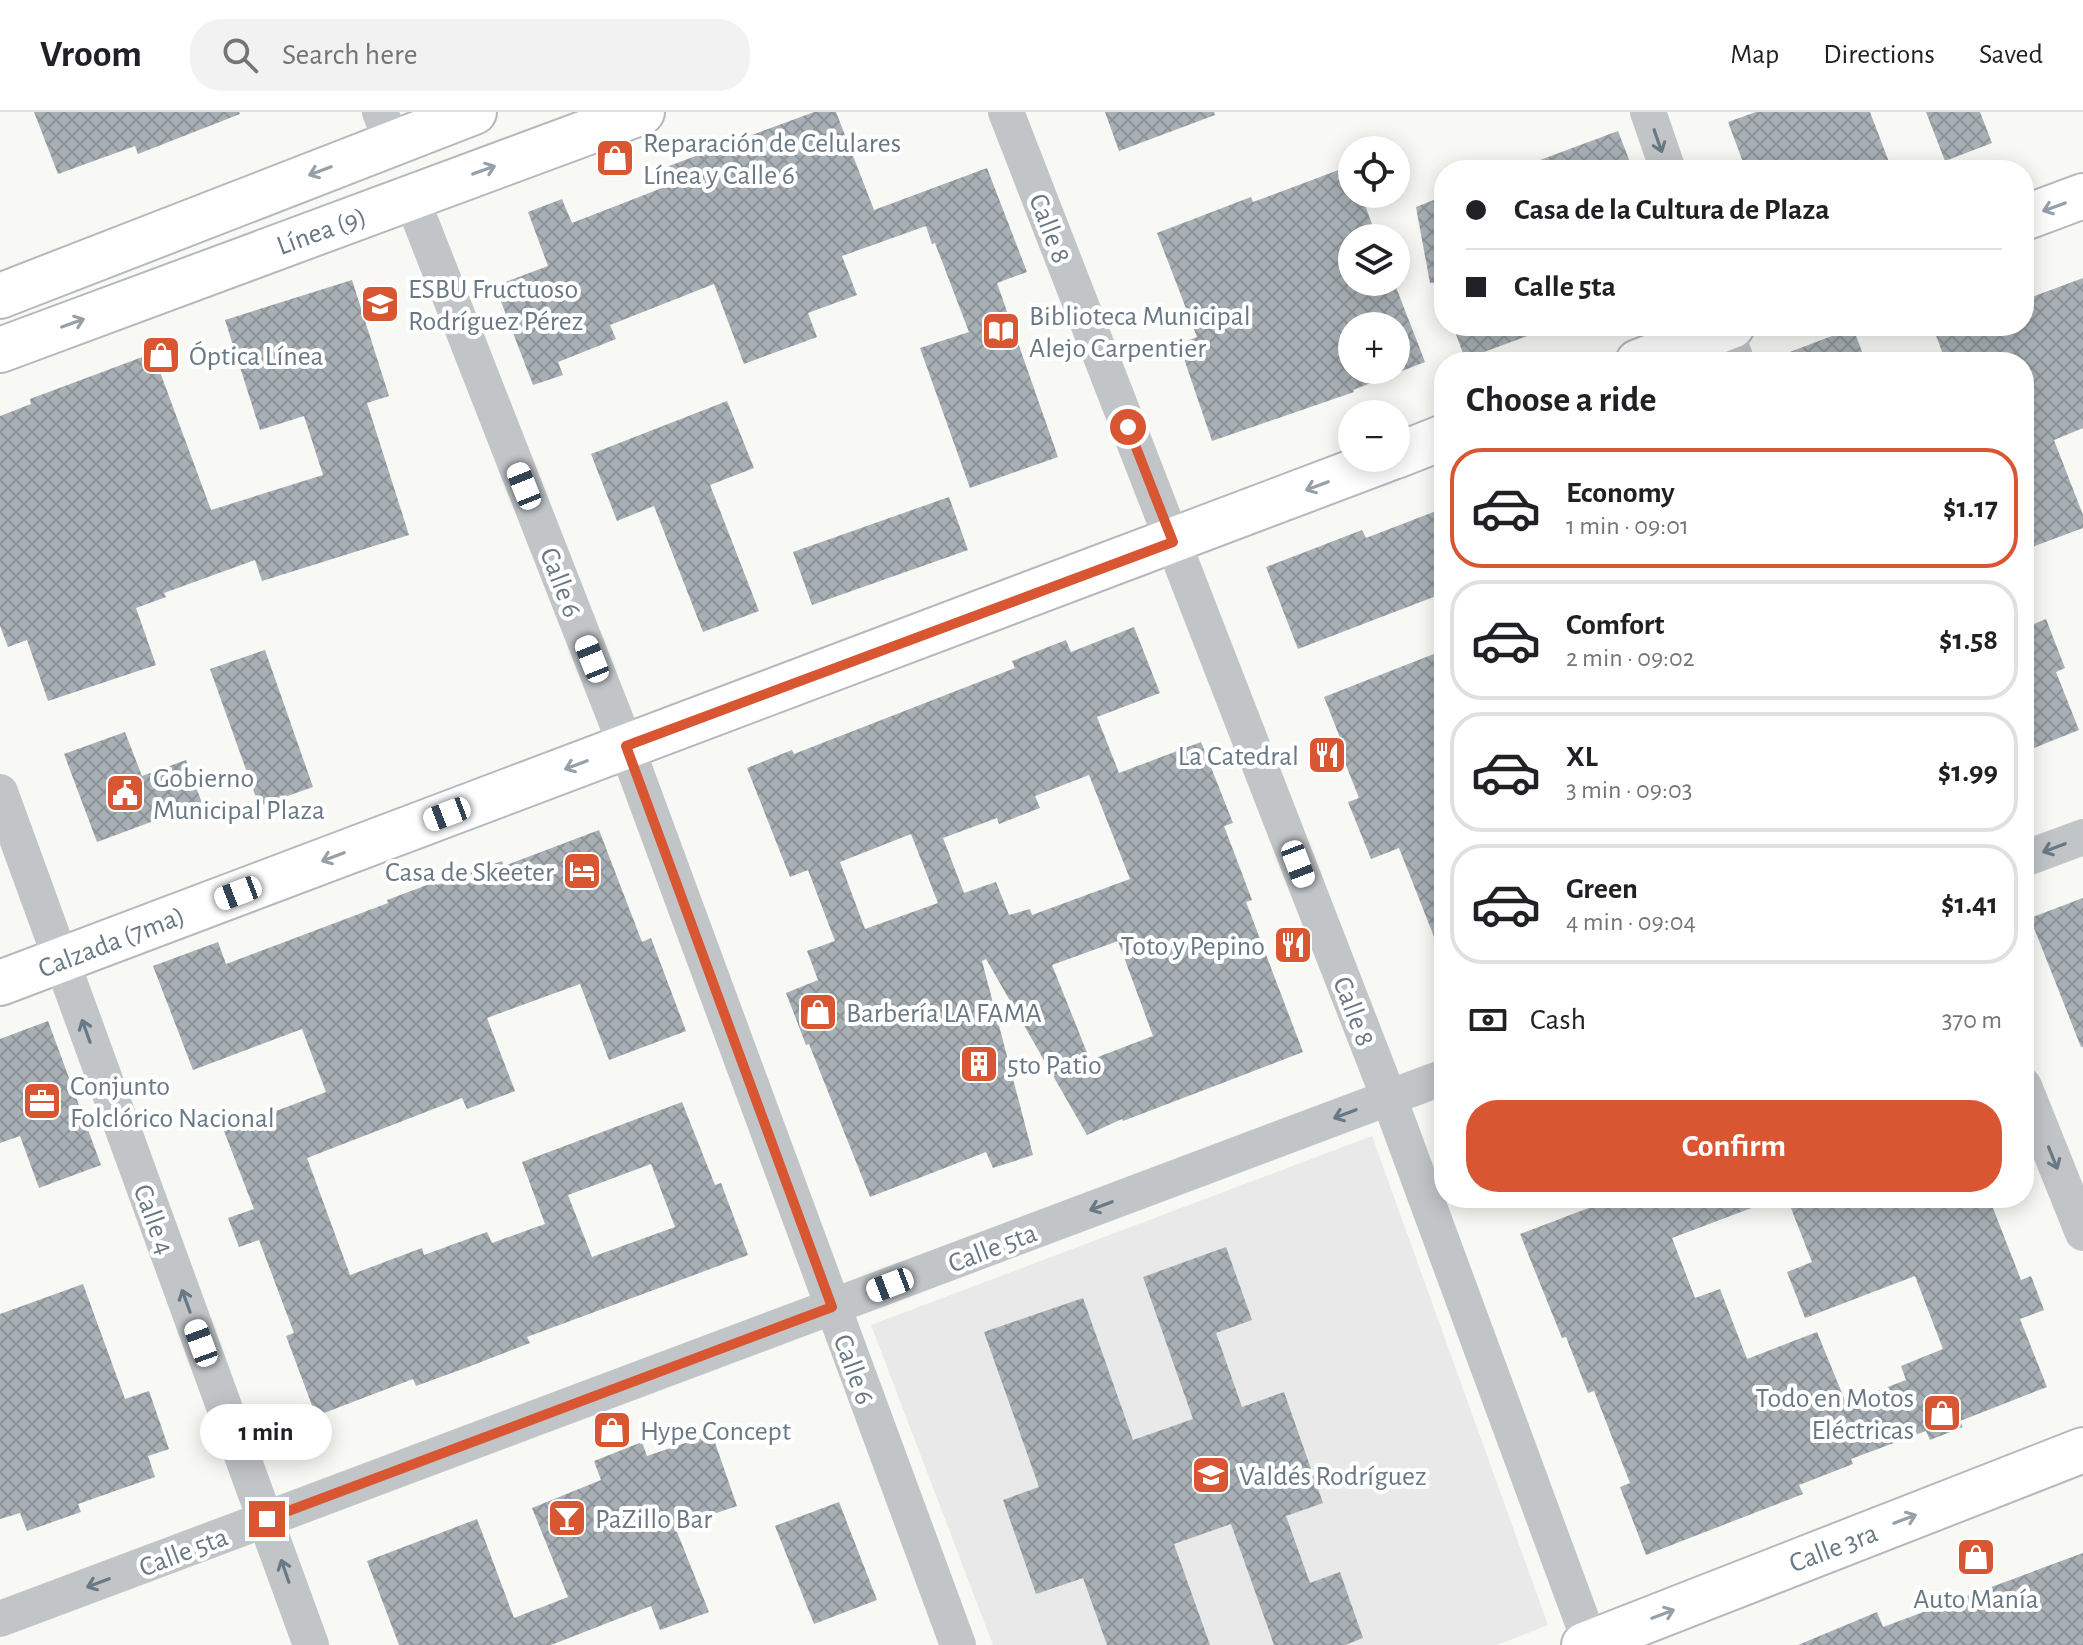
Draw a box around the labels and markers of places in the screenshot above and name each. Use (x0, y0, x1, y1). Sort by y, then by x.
place label: Reparación de Celulares Línea y Calle 6 (643, 130, 901, 190)
shop icon: Reparación de Celulares Línea y Calle 6 (594, 137, 636, 179)
place label: ESBU Fructuoso Rodríguez Pérez (408, 276, 583, 336)
school or university icon: ESBU Fructuoso Rodríguez Pérez (359, 283, 401, 325)
place label: Biblioteca Municipal Alejo Carpentier (1029, 303, 1251, 363)
library icon: Biblioteca Municipal Alejo Carpentier (980, 310, 1022, 352)
shop icon: Óptica Línea (140, 334, 182, 376)
place label: Óptica Línea (189, 340, 324, 371)
restaurant icon: La Catedral (1306, 734, 1348, 776)
place label: La Catedral (1178, 743, 1299, 771)
place label: Gobierno Municipal Plaza (153, 765, 325, 825)
public building icon: Gobierno Municipal Plaza (104, 772, 146, 814)
hotel icon: Casa de Skeeter (561, 850, 603, 892)
place label: Casa de Skeeter (385, 859, 554, 887)
restaurant icon: Toto y Pepino (1272, 924, 1314, 966)
place label: Toto y Pepino (1120, 933, 1265, 961)
shop icon: Barbería LA FAMA (797, 991, 839, 1033)
place label: Barbería LA FAMA (846, 1000, 1042, 1028)
building icon: 5to Patio (958, 1043, 1000, 1085)
place label: 5to Patio (1007, 1052, 1102, 1080)
place label: Conjunto Folclórico Nacional (70, 1073, 275, 1133)
office icon: Conjunto Folclórico Nacional (21, 1080, 63, 1122)
place label: Todo en Motos Eléctricas (1756, 1385, 1914, 1445)
shop icon: Todo en Motos Eléctricas (1921, 1392, 1963, 1434)
shop icon: Hype Concept (591, 1409, 633, 1451)
place label: Hype Concept (640, 1418, 791, 1446)
school or university icon: Valdés Rodríguez (1190, 1454, 1232, 1496)
place label: Valdés Rodríguez (1239, 1463, 1426, 1491)
bar icon: PaZillo Bar (546, 1497, 588, 1539)
place label: PaZillo Bar (595, 1506, 712, 1534)
shop icon: Auto Manía (1955, 1536, 1997, 1578)
place label: Auto Manía (1913, 1586, 2039, 1614)

